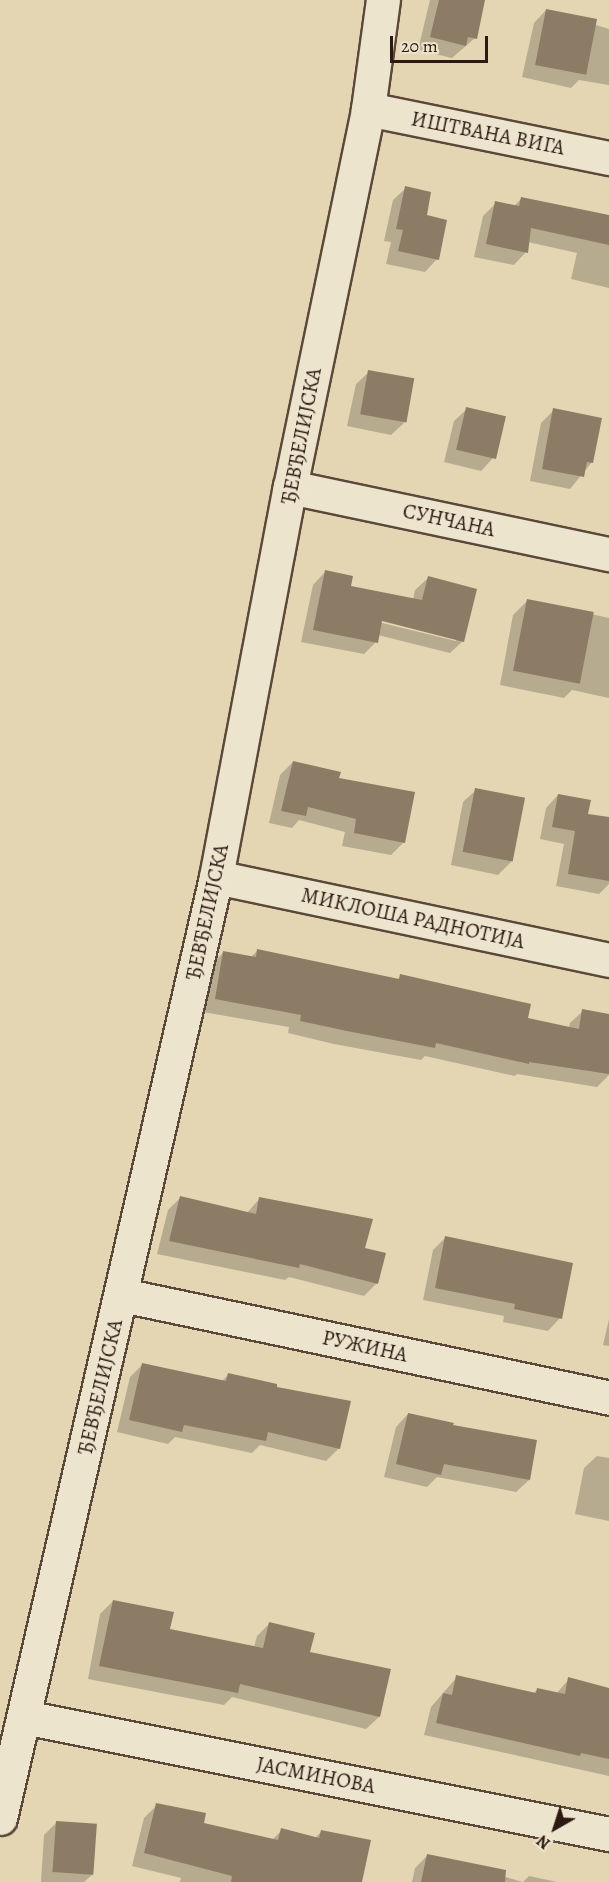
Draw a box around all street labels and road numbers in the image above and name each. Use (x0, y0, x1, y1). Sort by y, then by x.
street label: ИШТВАНА ВИГА (409, 106, 567, 160)
street label: ЂЕВЂЕЛИЈСКА (275, 366, 327, 506)
street label: СУНЧАНА (401, 498, 497, 542)
street label: ЂЕВЂЕЛИЈСКА (180, 842, 234, 982)
street label: МИКЛОША РАДНОТИЈА (299, 882, 527, 954)
street label: ЂЕВЂЕЛИЈСКА (72, 1317, 128, 1457)
street label: РУЖИНА (320, 1325, 410, 1367)
street label: ЈАСМИНОВА (254, 1751, 378, 1799)

